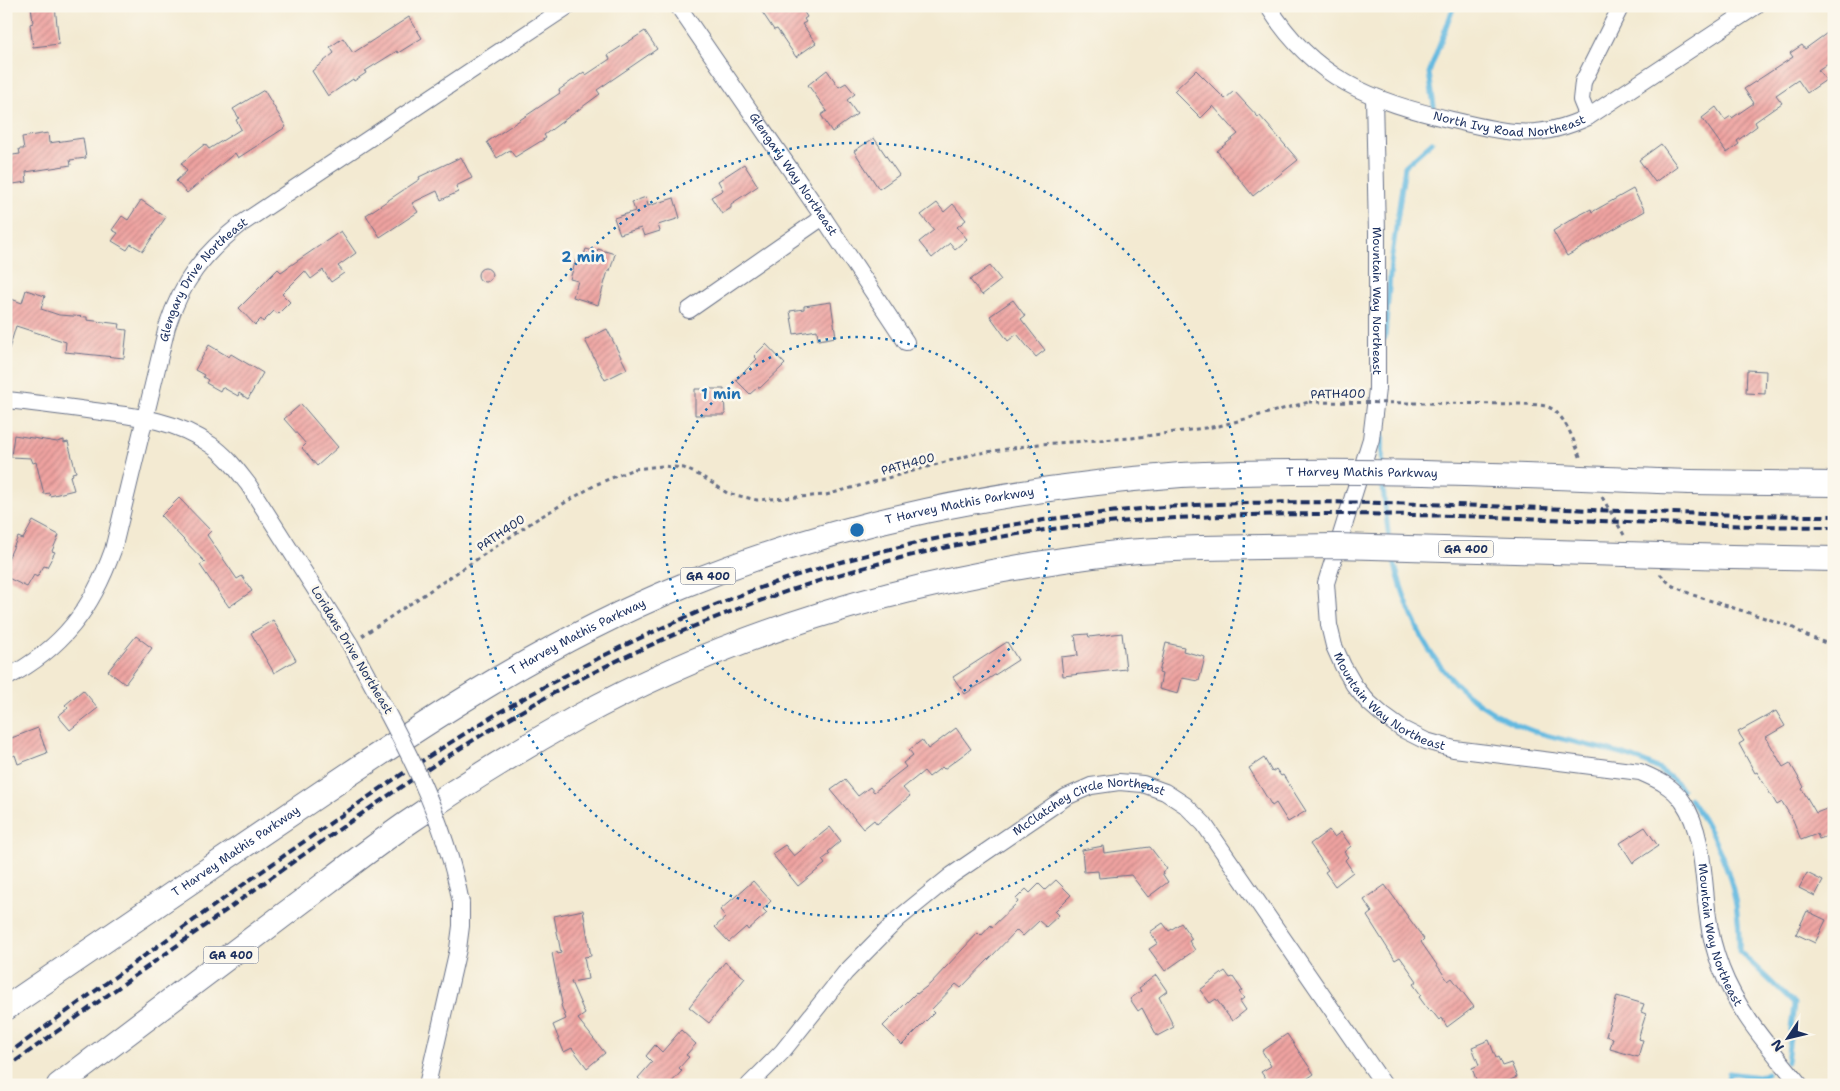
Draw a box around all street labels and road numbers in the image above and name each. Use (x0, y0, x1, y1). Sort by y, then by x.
street label: North Ivy Road Northeast (1432, 108, 1588, 141)
street label: Glengary Way Northeast (746, 110, 841, 239)
street label: Glengary Drive Northeast (156, 214, 251, 343)
street label: Mountain Way Northeast (1369, 227, 1385, 375)
street label: PATH400 (1310, 386, 1366, 402)
street label: PATH400 (879, 449, 937, 479)
street label: T Harvey Mathis Parkway (1286, 464, 1438, 481)
street label: T Harvey Mathis Parkway (884, 483, 1035, 528)
street label: PATH400 (474, 511, 528, 555)
road number: GA 400 (1438, 540, 1494, 558)
road number: GA 400 (680, 568, 736, 584)
street label: Loridans Drive Northeast (307, 583, 397, 717)
street label: T Harvey Mathis Parkway (506, 595, 648, 679)
street label: Mountain Way Northeast (1330, 650, 1447, 754)
street label: McClatchey Circle Northeast (1009, 774, 1167, 839)
street label: T Harvey Mathis Parkway (168, 802, 303, 900)
street label: Mountain Way Northeast (1694, 862, 1746, 1009)
road number: GA 400 (204, 946, 258, 964)

